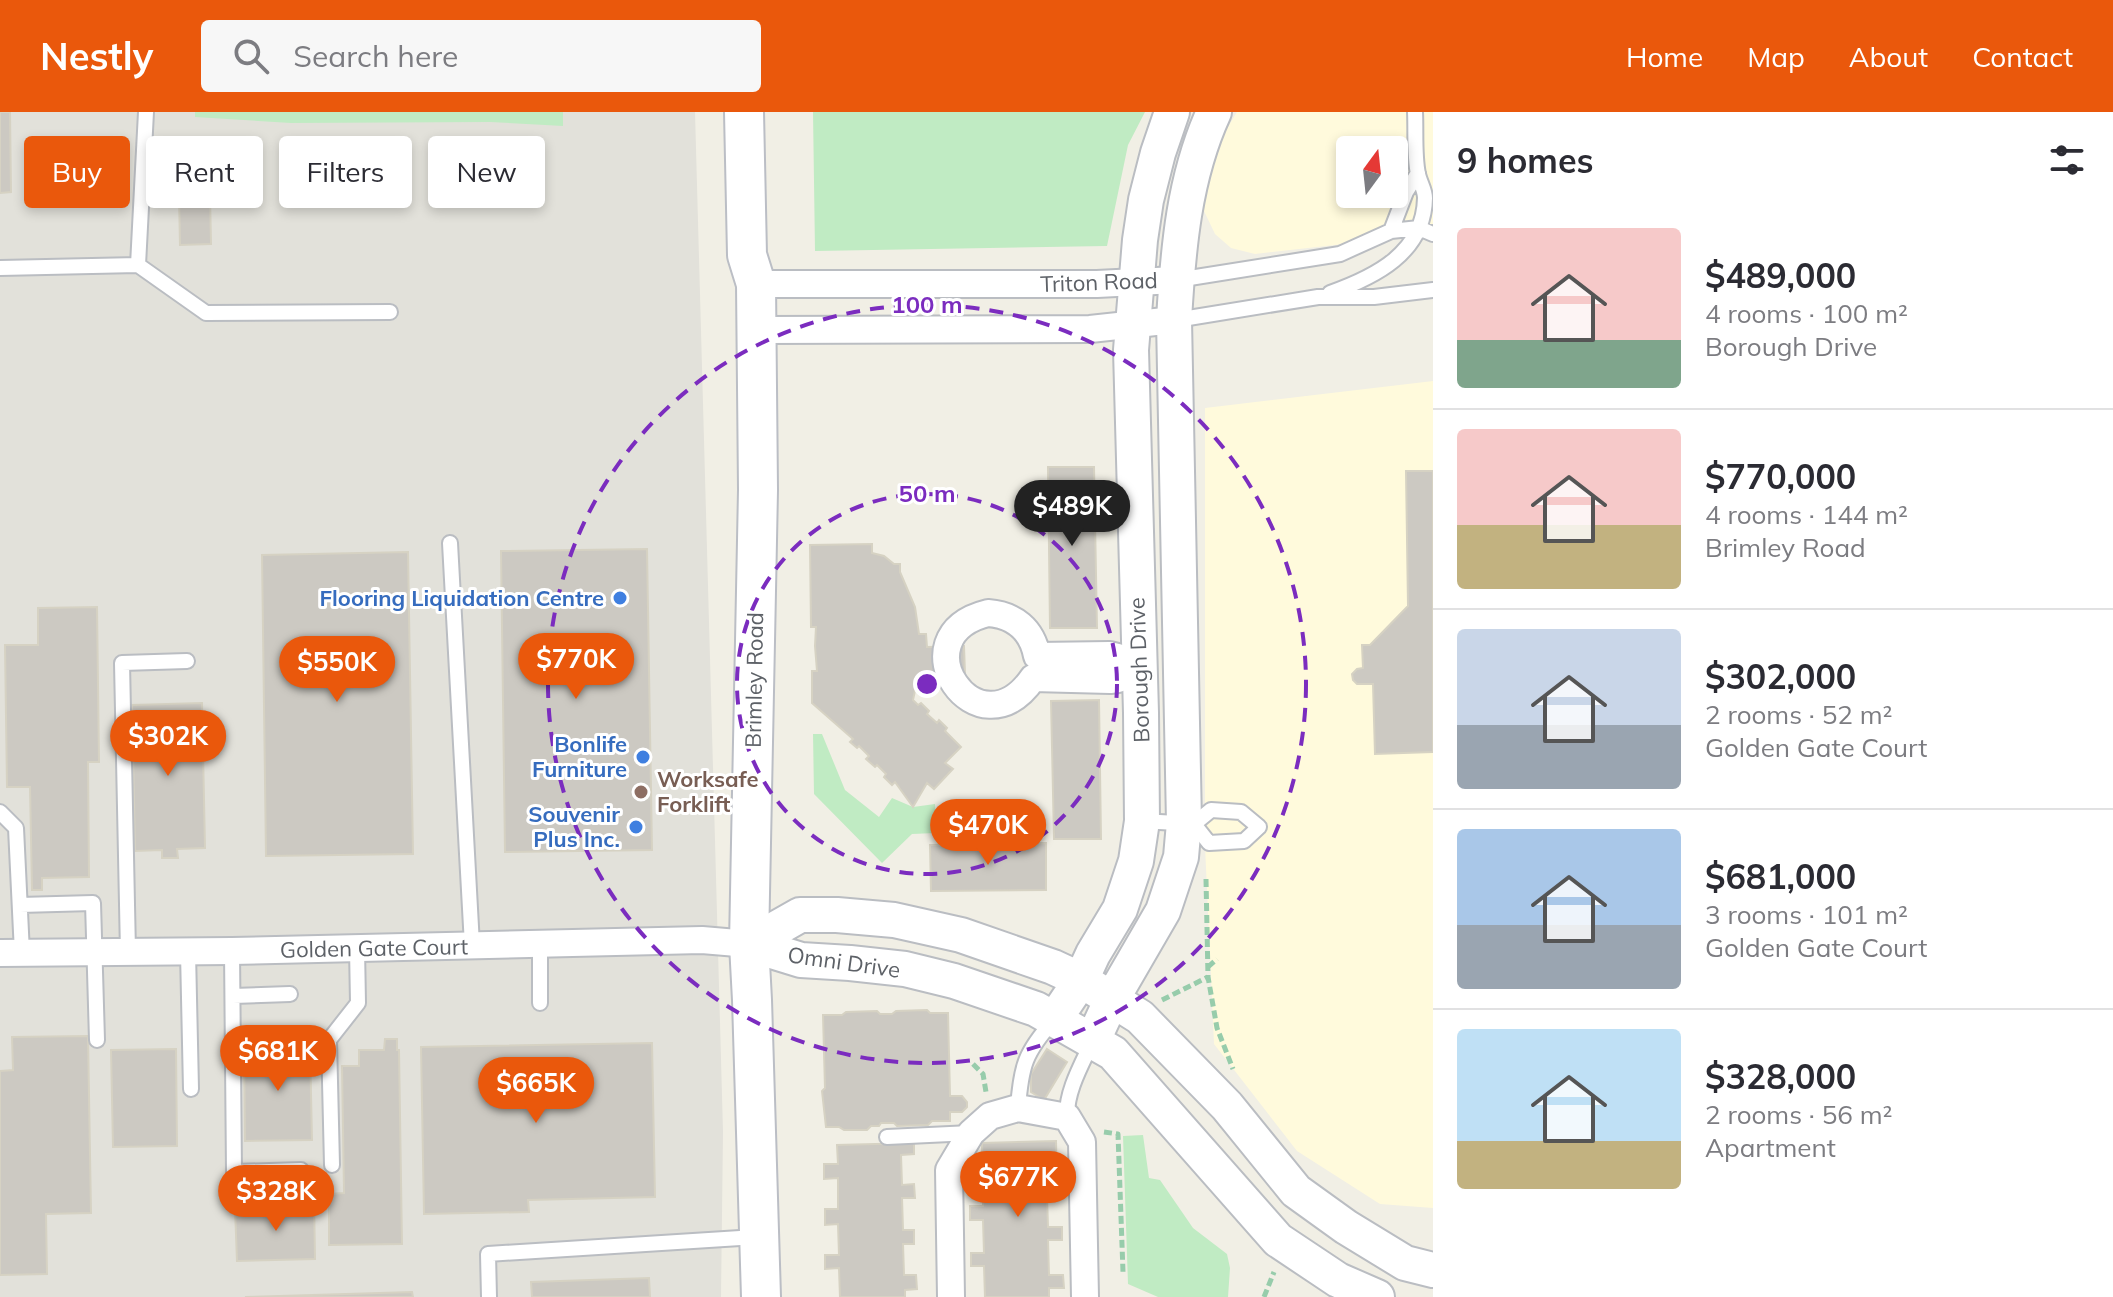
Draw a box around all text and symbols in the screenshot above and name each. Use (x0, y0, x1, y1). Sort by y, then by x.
search box (201, 20, 761, 92)
text: Nestly (40, 32, 153, 80)
icon: search (229, 34, 273, 78)
text: Search here (293, 37, 458, 75)
text: Home (1626, 39, 1703, 74)
text: Map (1747, 39, 1805, 74)
text: About (1849, 39, 1928, 74)
text: Contact (1972, 39, 2073, 74)
chip: Buy (24, 136, 130, 208)
chip: Rent (146, 136, 263, 208)
chip: Filters (279, 136, 412, 208)
chip: New (428, 136, 545, 208)
north arrow (1336, 136, 1408, 208)
map controls (1336, 136, 1408, 208)
icon: filters (2045, 138, 2089, 182)
text: 9 homes (1457, 139, 1594, 182)
text: $489,000 (1705, 254, 1856, 297)
icon: home (1521, 260, 1617, 356)
street label: Triton Road (1040, 266, 1158, 298)
text: 100 m (891, 289, 963, 319)
text: 4 rooms · 100 m² (1705, 297, 1908, 330)
text: Borough Drive (1705, 330, 1877, 363)
text: $770,000 (1705, 455, 1856, 498)
icon: home (1521, 461, 1617, 557)
text: 50 m (899, 478, 955, 508)
pin: $489K (1016, 480, 1128, 548)
text: $489K (1032, 489, 1112, 522)
text: 4 rooms · 144 m² (1705, 498, 1908, 531)
text: Brimley Road (1705, 531, 1866, 564)
place label: Flooring Liquidation Centre (320, 584, 604, 612)
marker: Flooring Liquidation Centre (611, 589, 629, 607)
street label: Borough Drive (1122, 597, 1156, 743)
street label: Brimley Road (739, 612, 769, 748)
pin: $770K (520, 633, 632, 701)
pin: $550K (281, 636, 393, 704)
text: $770K (536, 642, 616, 675)
text: $550K (297, 645, 377, 678)
text: $302,000 (1705, 655, 1856, 698)
icon: home (1521, 661, 1617, 757)
centre of rings (913, 670, 941, 698)
text: 2 rooms · 52 m² (1705, 698, 1892, 731)
pin: $302K (112, 710, 224, 778)
text: $302K (128, 719, 208, 752)
place label: Bonlife Furniture (532, 730, 627, 783)
text: Golden Gate Court (1705, 731, 1927, 764)
marker: Bonlife Furniture (634, 748, 652, 766)
place label: Worksafe Forklift (657, 765, 758, 818)
marker: Worksafe Forklift (632, 783, 650, 801)
pin: $470K (932, 799, 1044, 867)
place label: Souvenir Plus Inc. (528, 800, 620, 853)
text: $470K (948, 808, 1028, 841)
marker: Souvenir Plus Inc. (627, 818, 645, 836)
text: $681,000 (1705, 855, 1856, 898)
icon: home (1521, 861, 1617, 957)
text: 3 rooms · 101 m² (1705, 898, 1908, 931)
text: Golden Gate Court (1705, 931, 1927, 964)
street label: Golden Gate Court (280, 932, 469, 964)
street label: Omni Drive (786, 940, 902, 984)
pin: $681K (222, 1025, 334, 1093)
text: $681K (238, 1034, 318, 1067)
text: $328,000 (1705, 1055, 1856, 1098)
pin: $665K (480, 1057, 592, 1125)
icon: home (1521, 1061, 1617, 1157)
text: $665K (496, 1066, 576, 1099)
text: 2 rooms · 56 m² (1705, 1098, 1892, 1131)
text: Apartment (1705, 1131, 1836, 1164)
pin: $677K (962, 1151, 1074, 1219)
text: $677K (978, 1160, 1058, 1193)
pin: $328K (220, 1165, 332, 1233)
text: $328K (236, 1174, 316, 1207)

